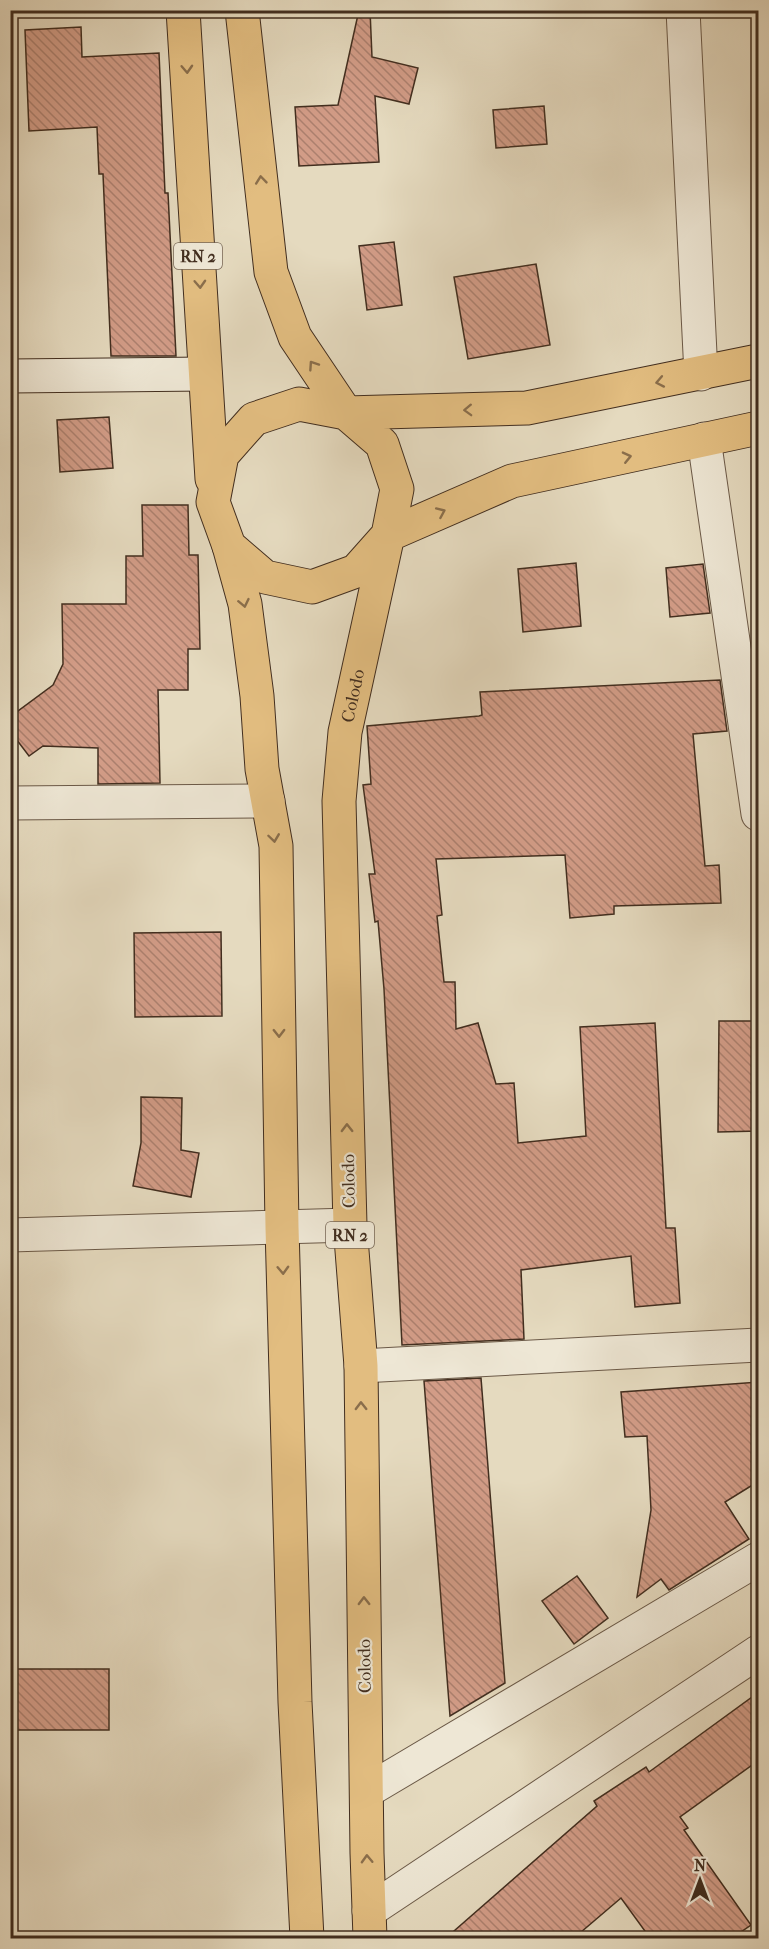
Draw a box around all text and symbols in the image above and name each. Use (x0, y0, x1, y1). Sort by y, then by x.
one-way arrow (180, 64, 193, 73)
one-way arrow (255, 176, 268, 185)
road number: RN 2 (174, 243, 222, 269)
one-way arrow (193, 280, 206, 289)
one-way arrow (309, 360, 320, 371)
one-way arrow (655, 375, 665, 388)
one-way arrow (463, 404, 472, 417)
one-way arrow (622, 451, 632, 464)
one-way arrow (435, 507, 446, 519)
one-way arrow (237, 598, 250, 608)
street label: Colodo (337, 667, 369, 724)
one-way arrow (268, 833, 280, 842)
one-way arrow (272, 1028, 285, 1037)
one-way arrow (341, 1123, 354, 1132)
street label: Colodo (338, 1154, 360, 1208)
road number: RN 2 (326, 1222, 374, 1248)
one-way arrow (276, 1265, 289, 1274)
one-way arrow (355, 1402, 367, 1411)
one-way arrow (358, 1597, 370, 1606)
street label: Colodo (354, 1639, 376, 1693)
north arrow (670, 1850, 730, 1910)
one-way arrow (361, 1855, 373, 1864)
text: N (694, 1856, 707, 1875)

